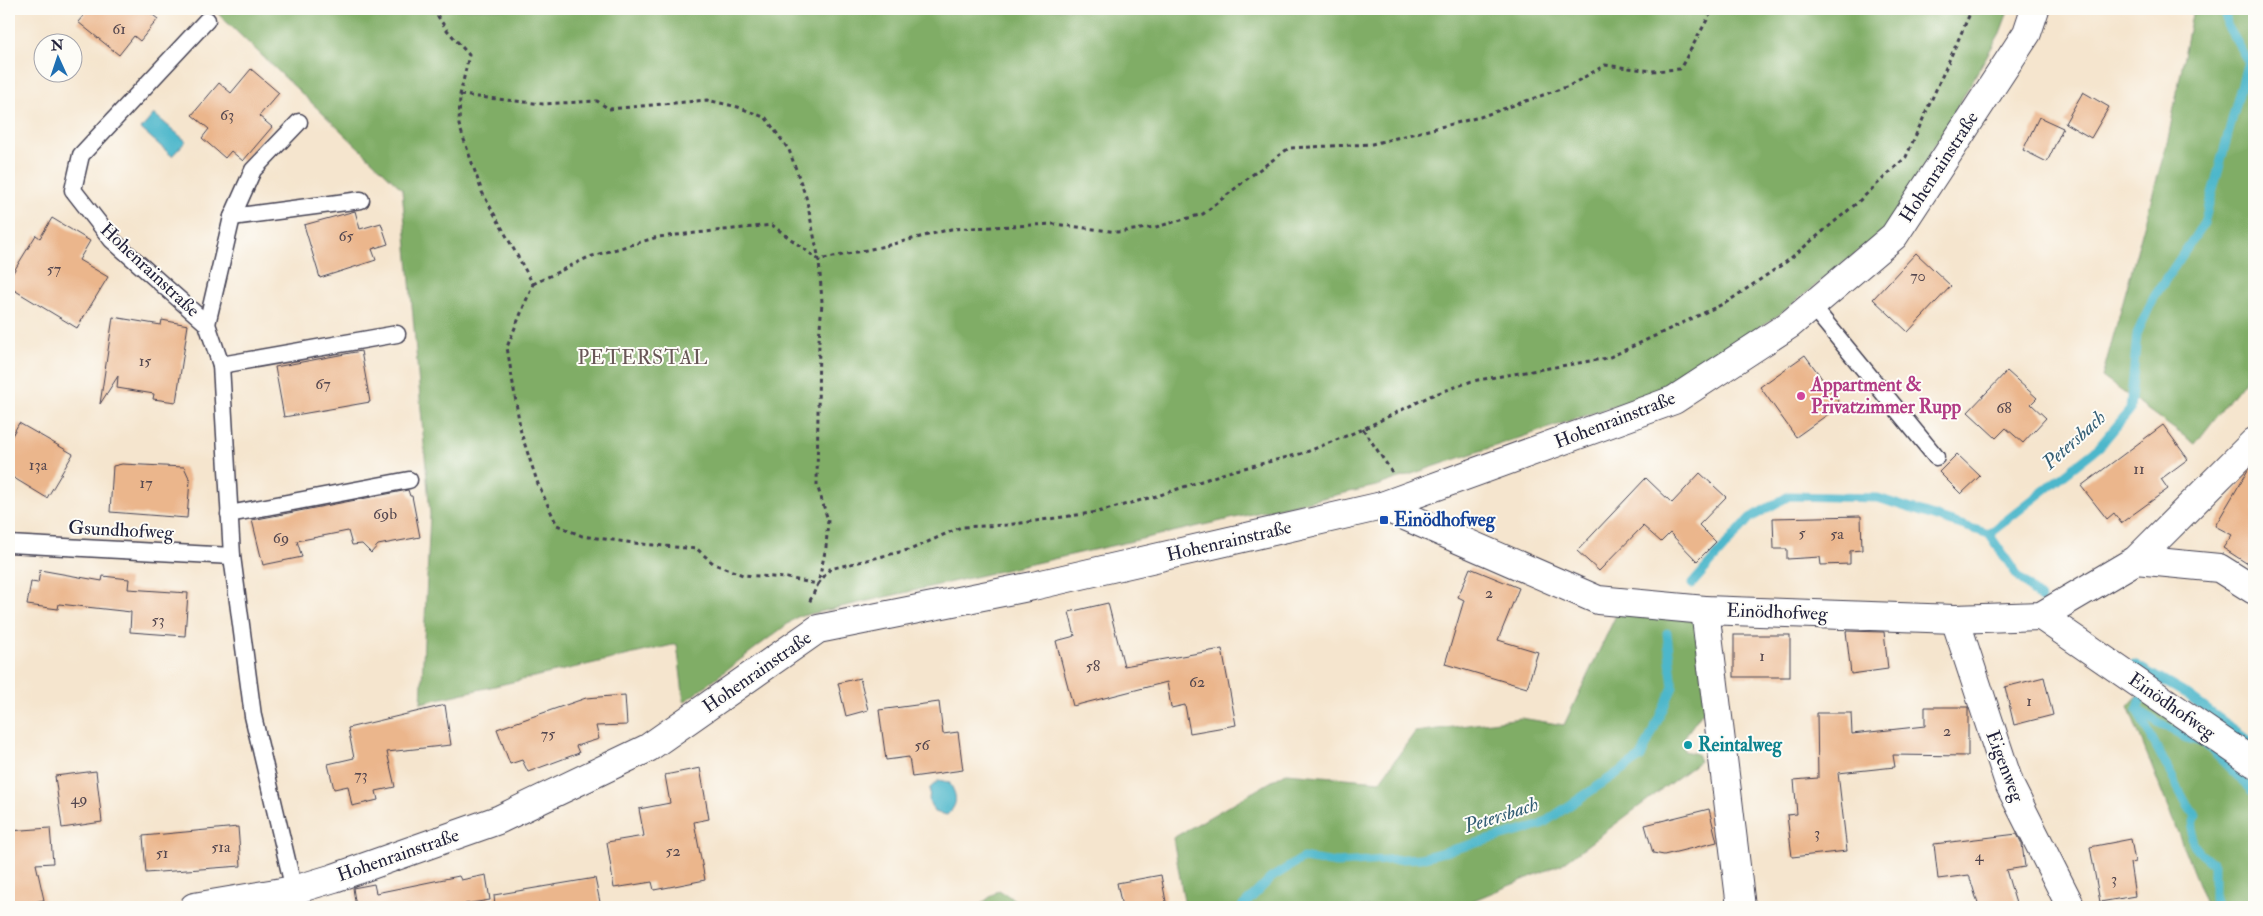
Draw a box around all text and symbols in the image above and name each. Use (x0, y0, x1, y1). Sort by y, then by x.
house number: 61 (112, 19, 126, 39)
north arrow (32, 32, 82, 82)
text: N (50, 37, 65, 54)
house number: 63 (220, 105, 234, 125)
street label: Hohenrainstraße (1894, 107, 1984, 227)
street label: Hohenrainstraße (95, 218, 205, 322)
house number: 65 (338, 226, 354, 246)
house number: 57 (47, 259, 62, 279)
house number: 70 (1910, 266, 1926, 286)
district label: PETERSTAL (577, 345, 709, 370)
house number: 15 (139, 351, 151, 371)
place label: Appartment & Privatzimmer Rupp (1810, 373, 1962, 420)
house number: 67 (315, 374, 331, 394)
street label: Hohenrainstraße (1551, 386, 1679, 454)
marker: Appartment & Privatzimmer Rupp (1795, 390, 1807, 402)
house number: 68 (1996, 398, 2012, 418)
water label: Petersbach (2036, 405, 2111, 476)
house number: 13a (29, 455, 48, 475)
house number: 11 (2133, 459, 2145, 479)
house number: 17 (139, 473, 153, 493)
house number: 69b (373, 504, 397, 524)
place label: Einödhofweg (1394, 508, 1496, 533)
marker: Einödhofweg (1378, 514, 1390, 526)
street label: Gsundhofweg (68, 515, 175, 545)
street label: Hohenrainstraße (1164, 515, 1294, 567)
house number: 5 (1798, 523, 1806, 543)
house number: 5a (1830, 524, 1844, 544)
house number: 69 (273, 528, 289, 548)
house number: 2 (1485, 583, 1493, 603)
street label: Einödhofweg (1726, 598, 1829, 626)
house number: 53 (151, 610, 165, 630)
street label: Hohenrainstraße (698, 626, 816, 718)
house number: 1 (1759, 646, 1765, 666)
house number: 58 (1086, 656, 1101, 676)
street label: Einödhofweg (2124, 667, 2221, 745)
house number: 62 (1189, 672, 1205, 692)
house number: 1 (2026, 691, 2032, 711)
house number: 2 (1943, 721, 1951, 741)
house number: 75 (541, 724, 555, 744)
street label: Eigenweg (1980, 727, 2030, 806)
place label: Reintalweg (1698, 733, 1782, 758)
house number: 56 (914, 735, 930, 755)
marker: Reintalweg (1682, 739, 1694, 751)
house number: 73 (354, 765, 368, 785)
house number: 49 (71, 789, 87, 809)
water label: Petersbach (1460, 791, 1541, 839)
street label: Hohenrainstraße (334, 823, 462, 887)
house number: 3 (1814, 823, 1820, 843)
house number: 51a (211, 837, 231, 857)
house number: 52 (665, 841, 681, 861)
house number: 51 (156, 843, 168, 863)
house number: 4 (1975, 846, 1985, 866)
house number: 3 (2111, 869, 2117, 889)

